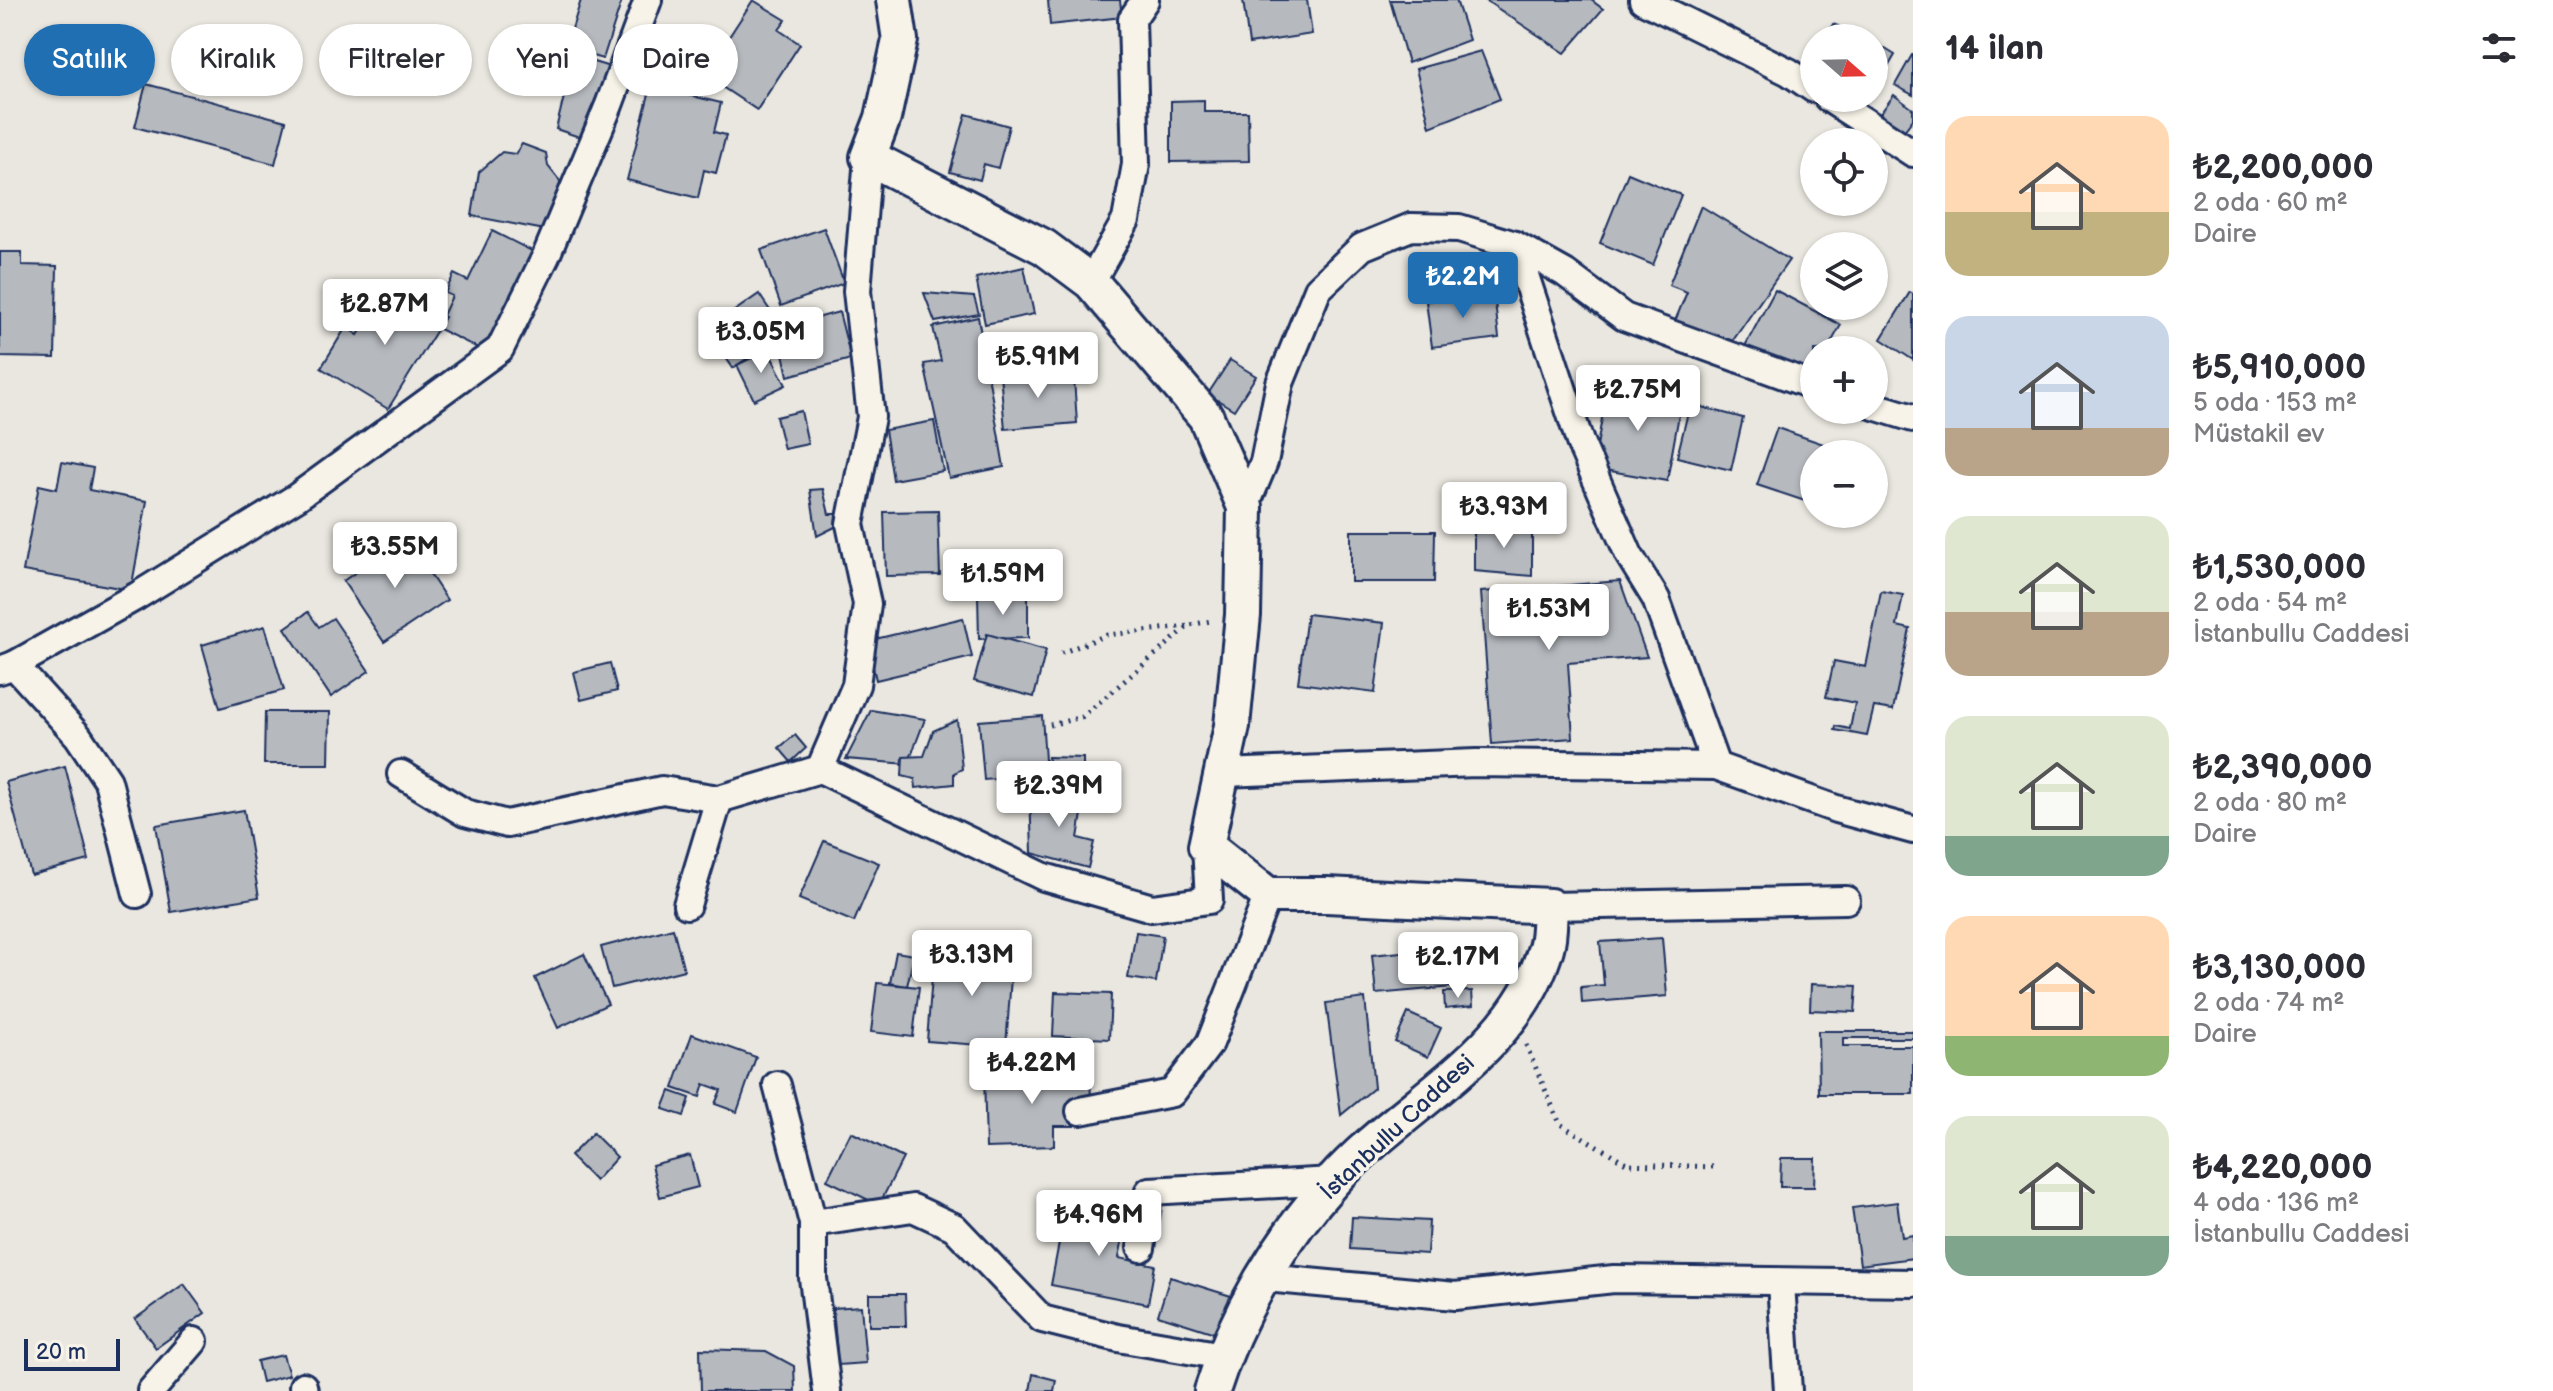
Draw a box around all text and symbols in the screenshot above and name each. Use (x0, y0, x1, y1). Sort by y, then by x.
chip: Satılık (24, 24, 155, 96)
chip: Kiralık (171, 24, 303, 96)
chip: Filtreler (319, 24, 472, 96)
chip: Yeni (488, 24, 597, 96)
chip: Daire (613, 24, 738, 96)
north arrow (1800, 24, 1888, 112)
map controls (1800, 24, 1888, 528)
icon: filters (2477, 26, 2521, 70)
text: 14 ilan (1945, 28, 2044, 69)
button: locate (1800, 128, 1888, 216)
text: ₺2,200,000 (2193, 147, 2374, 188)
icon: home (2009, 148, 2105, 244)
text: 2 oda · 60 m² (2193, 188, 2348, 219)
text: Daire (2193, 219, 2257, 250)
button: layers (1800, 232, 1888, 320)
pin: ₺2.2M (1407, 252, 1519, 320)
text: ₺2.2M (1426, 262, 1500, 293)
pin: ₺2.87M (320, 279, 450, 347)
text: ₺2.87M (341, 289, 429, 320)
pin: ₺3.05M (696, 307, 826, 375)
text: ₺3.05M (716, 317, 806, 348)
pin: ₺5.91M (973, 332, 1103, 400)
button: + (1800, 336, 1888, 424)
text: ₺5.91M (996, 342, 1080, 373)
text: ₺5,910,000 (2193, 347, 2366, 388)
icon: home (2009, 348, 2105, 444)
pin: ₺2.75M (1573, 365, 1703, 433)
text: ₺2.75M (1594, 375, 1682, 406)
text: 5 oda · 153 m² (2193, 388, 2357, 419)
text: Müstakil ev (2193, 419, 2324, 450)
button: − (1800, 440, 1888, 528)
pin: ₺3.93M (1439, 482, 1569, 550)
text: ₺3.93M (1460, 492, 1548, 523)
pin: ₺3.55M (330, 522, 460, 590)
text: ₺3.55M (351, 532, 439, 563)
text: ₺1,530,000 (2193, 547, 2366, 588)
icon: home (2009, 548, 2105, 644)
pin: ₺1.59M (938, 549, 1068, 617)
text: ₺1.59M (961, 559, 1045, 590)
pin: ₺1.53M (1484, 584, 1614, 652)
text: 2 oda · 54 m² (2193, 588, 2347, 619)
text: ₺1.53M (1507, 594, 1591, 625)
text: İstanbullu Caddesi (2193, 619, 2410, 650)
text: ₺2,390,000 (2193, 747, 2372, 788)
icon: home (2009, 748, 2105, 844)
pin: ₺2.39M (994, 761, 1124, 829)
text: ₺2.39M (1015, 771, 1104, 802)
text: 2 oda · 80 m² (2193, 788, 2347, 819)
text: Daire (2193, 819, 2257, 850)
pin: ₺3.13M (907, 930, 1037, 998)
pin: ₺2.17M (1393, 932, 1523, 1000)
text: ₺3.13M (930, 940, 1014, 971)
text: ₺2.17M (1416, 942, 1500, 973)
text: ₺3,130,000 (2193, 947, 2366, 988)
icon: home (2009, 948, 2105, 1044)
text: 2 oda · 74 m² (2193, 988, 2344, 1019)
text: Daire (2193, 1019, 2257, 1050)
pin: ₺4.22M (967, 1038, 1097, 1106)
text: ₺4.22M (987, 1048, 1077, 1079)
street label: İstanbullu Caddesi (1314, 1049, 1480, 1206)
text: ₺4,220,000 (2193, 1147, 2372, 1188)
icon: home (2009, 1148, 2105, 1244)
text: 4 oda · 136 m² (2193, 1188, 2359, 1219)
pin: ₺4.96M (1034, 1190, 1164, 1258)
text: ₺4.96M (1054, 1200, 1144, 1231)
text: İstanbullu Caddesi (2193, 1219, 2410, 1250)
scale bar (24, 1335, 120, 1371)
text: 20 m (36, 1339, 86, 1366)

